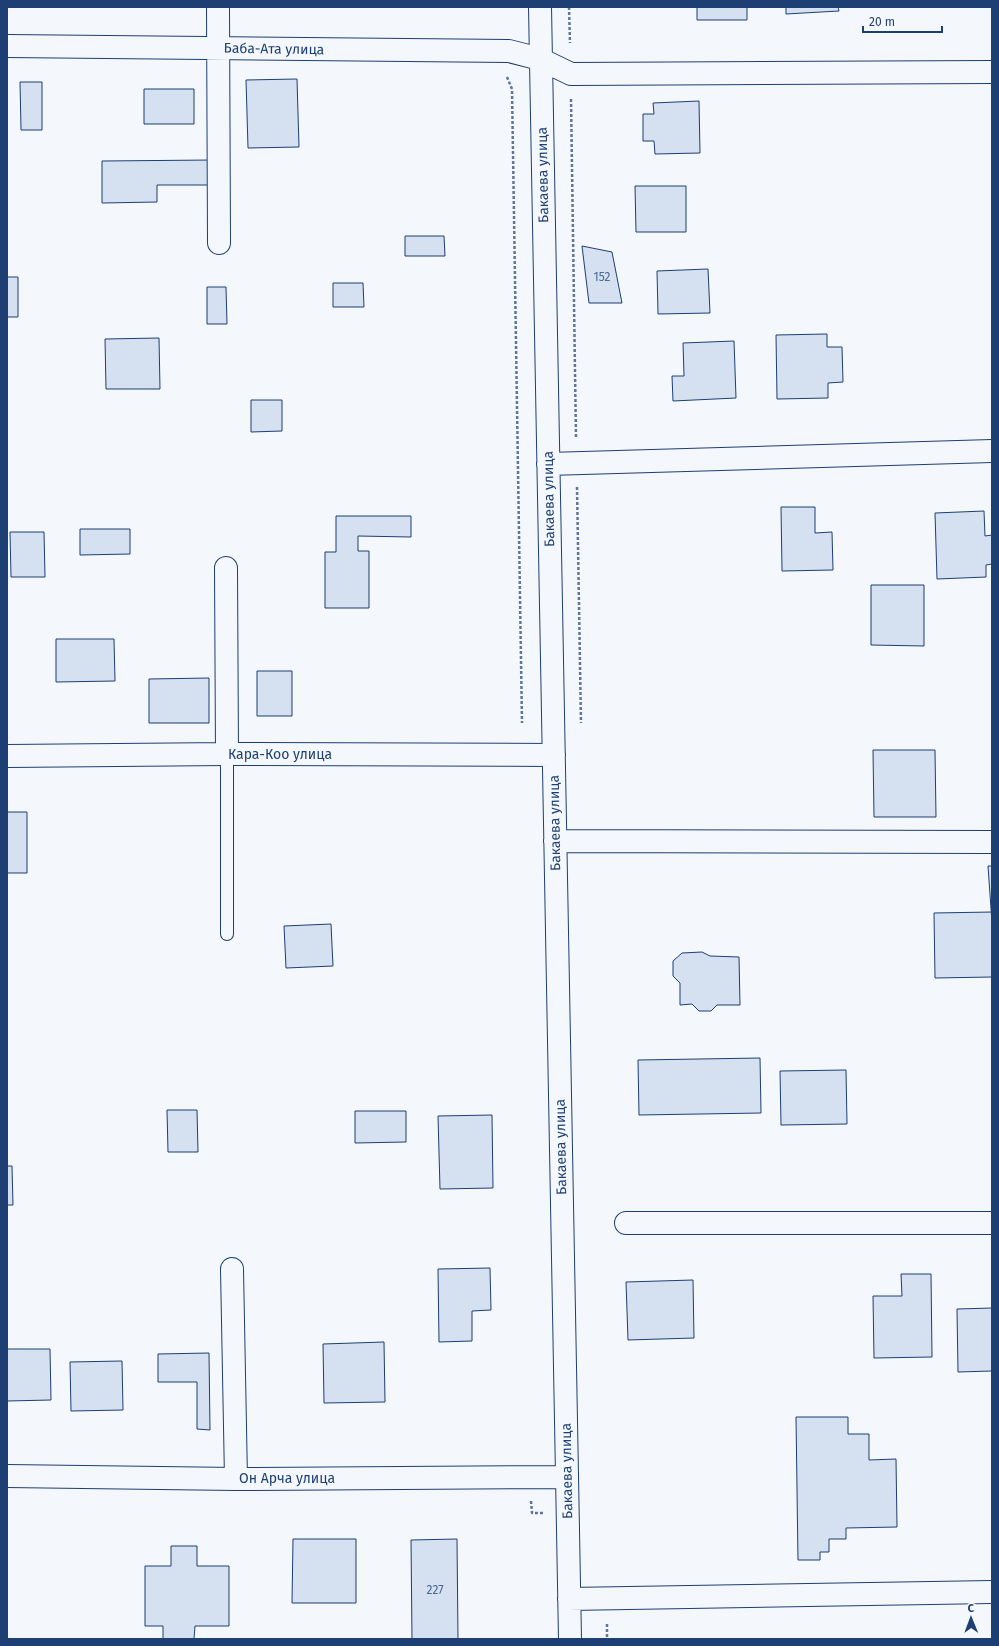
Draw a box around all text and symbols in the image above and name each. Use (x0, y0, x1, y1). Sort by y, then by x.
scale bar (863, 8, 942, 34)
text: 20 m (869, 15, 895, 29)
street label: Баба-Ата улица (224, 40, 324, 58)
street label: Бакаева улица (534, 127, 552, 223)
house number: 152 (593, 270, 611, 284)
street label: Бакаева улица (540, 451, 558, 547)
street label: Кара-Коо улица (228, 746, 332, 763)
street label: Бакаева улица (546, 775, 564, 871)
street label: Бакаева улица (552, 1099, 570, 1195)
street label: Бакаева улица (558, 1423, 576, 1519)
street label: Он Арча улица (239, 1470, 335, 1487)
house number: 227 (426, 1583, 444, 1597)
north arrow (951, 1598, 991, 1638)
text: С (968, 1602, 975, 1615)

